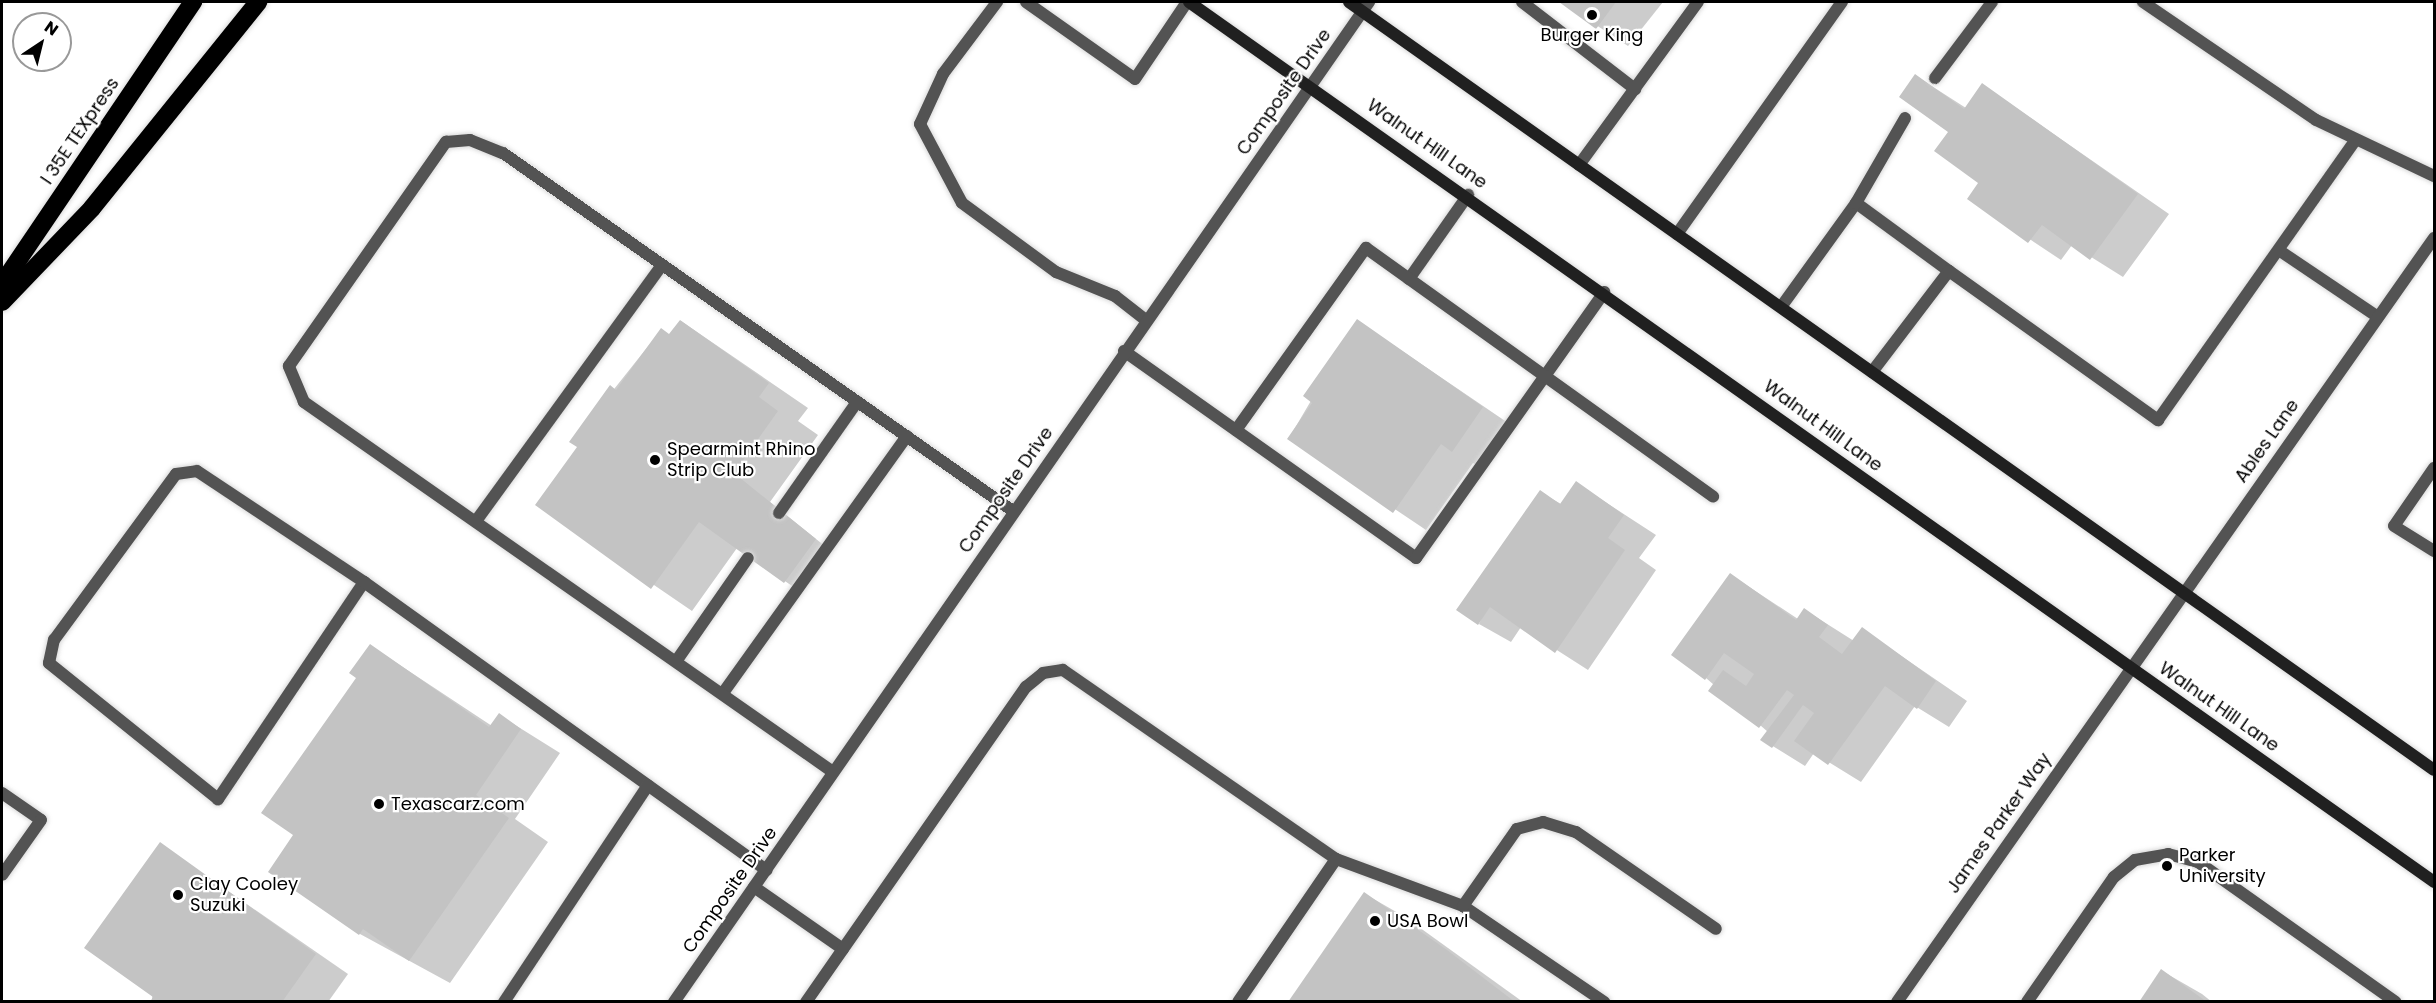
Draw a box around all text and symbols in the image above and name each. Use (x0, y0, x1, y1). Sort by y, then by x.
marker: Burger King (1585, 8, 1599, 22)
north arrow (12, 12, 72, 72)
text: N (40, 16, 63, 41)
place label: Burger King (1540, 24, 1644, 46)
street label: Composite Drive (1232, 25, 1336, 159)
street label: I 35E TEXpress (36, 73, 124, 189)
street label: Walnut Hill Lane (1363, 95, 1491, 193)
street label: Walnut Hill Lane (1759, 376, 1887, 476)
street label: Ables Lane (2230, 395, 2304, 487)
street label: Composite Drive (954, 423, 1058, 557)
place label: Spearmint Rhino Strip Club (667, 439, 816, 482)
marker: Spearmint Rhino Strip Club (648, 453, 662, 467)
street label: Walnut Hill Lane (2155, 658, 2283, 756)
street label: James Parker Way (1942, 749, 2056, 897)
place label: Texascarz.com (391, 793, 525, 815)
marker: Texascarz.com (372, 797, 386, 811)
street label: Composite Drive (678, 823, 782, 957)
place label: Parker University (2179, 845, 2266, 888)
marker: Parker University (2160, 859, 2174, 873)
place label: Clay Cooley Suzuki (190, 874, 298, 916)
marker: Clay Cooley Suzuki (171, 888, 185, 902)
place label: USA Bowl (1387, 910, 1468, 932)
marker: USA Bowl (1368, 914, 1382, 928)

